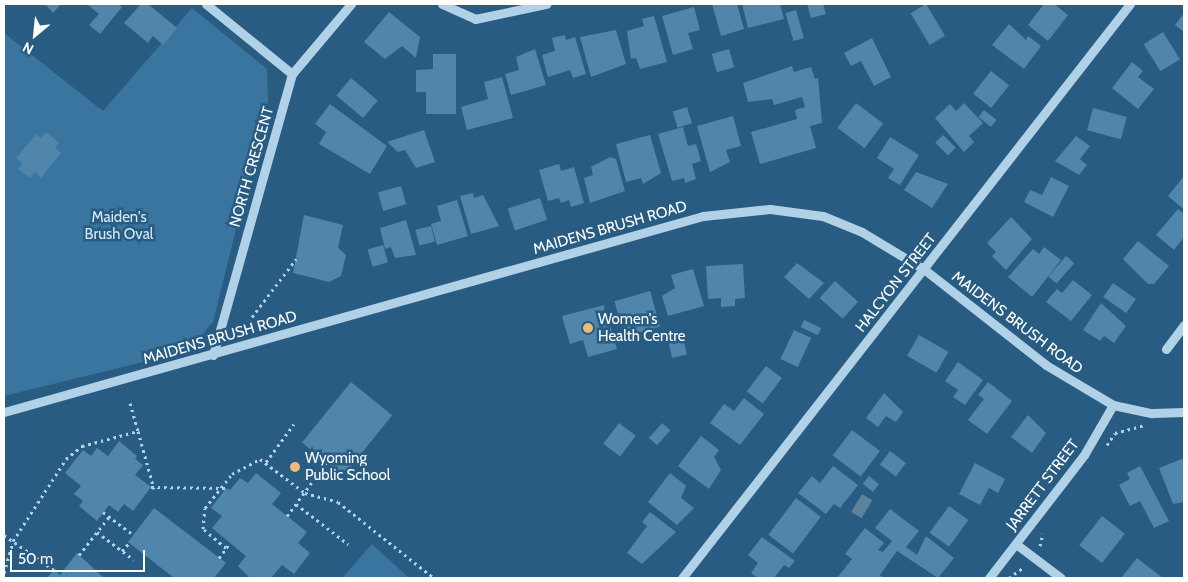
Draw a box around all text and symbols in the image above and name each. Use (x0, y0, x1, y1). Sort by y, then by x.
north arrow (10, 10, 60, 60)
text: N (19, 38, 37, 59)
street label: NORTH CRESCENT (226, 105, 278, 229)
street label: MAIDENS BRUSH ROAD (531, 197, 689, 259)
park label: Maiden's Brush Oval (85, 208, 153, 243)
street label: HALCYON STREET (852, 230, 940, 336)
street label: MAIDENS BRUSH ROAD (948, 268, 1086, 378)
street label: MAIDENS BRUSH ROAD (141, 307, 299, 369)
place label: Women's Health Centre (598, 310, 686, 345)
marker: Women's Health Centre (582, 322, 594, 334)
street label: JARRETT STREET (1003, 436, 1083, 534)
place label: Wyoming Public School (305, 449, 390, 484)
marker: Wyoming Public School (289, 461, 301, 473)
scale bar (12, 540, 148, 572)
text: 50 m (18, 550, 53, 568)

